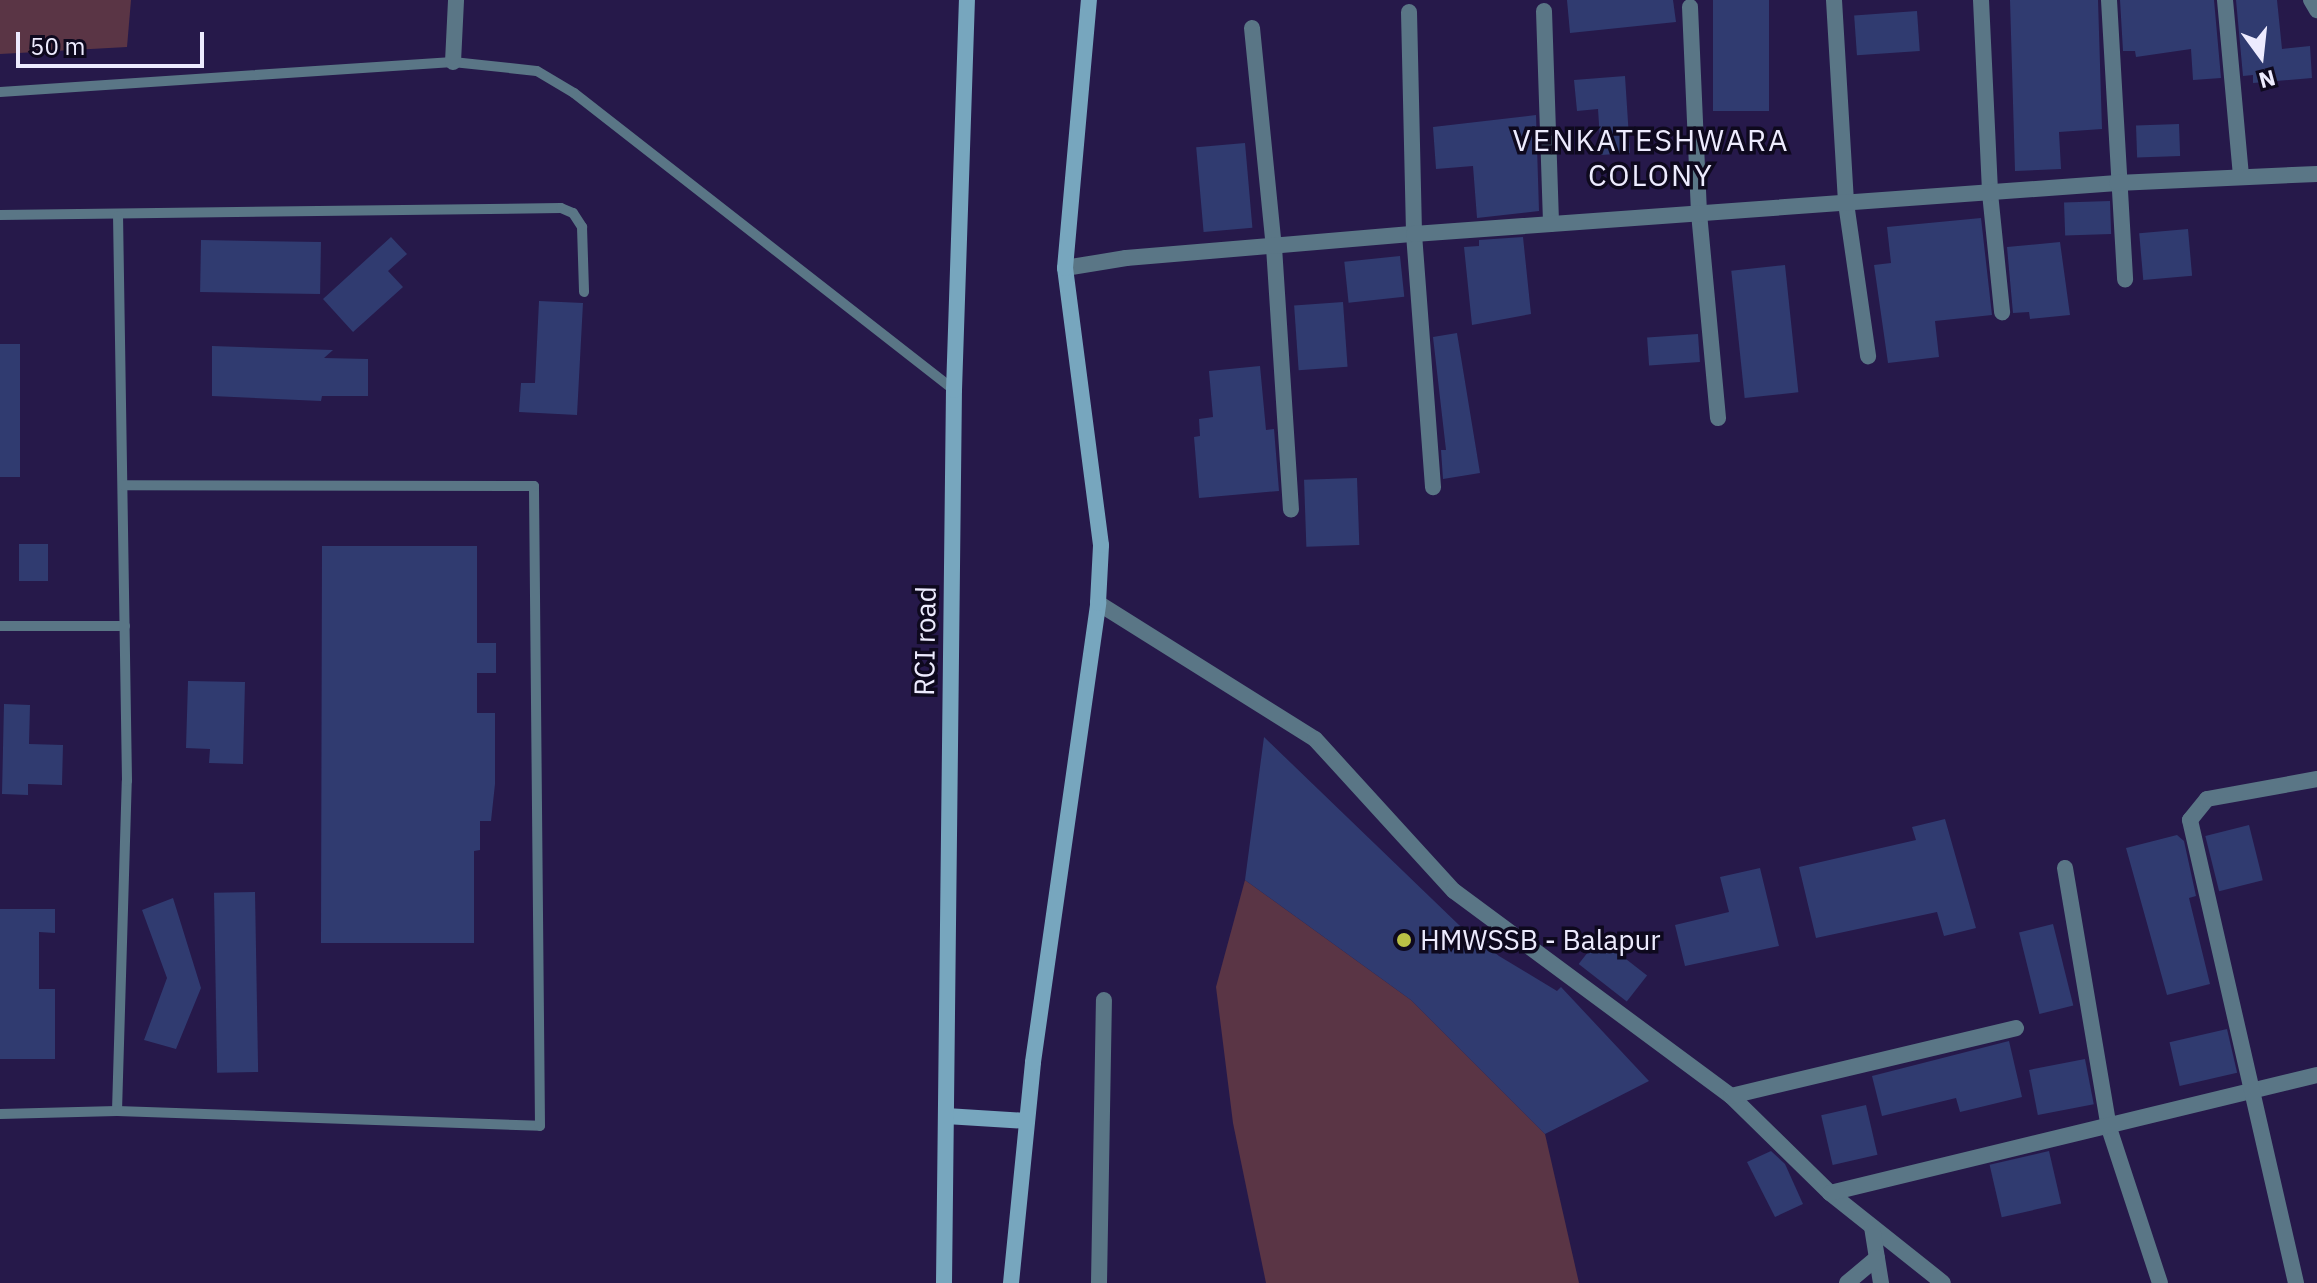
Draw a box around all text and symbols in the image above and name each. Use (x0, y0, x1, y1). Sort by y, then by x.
scale bar (20, 16, 208, 66)
north arrow (2221, 16, 2301, 96)
text: 50 m (30, 30, 85, 62)
text: N (2256, 64, 2279, 96)
district label: VENKATESHWARA COLONY (1513, 122, 1789, 192)
street label: RCI road (907, 586, 943, 696)
place label: HMWSSB - Balapur (1420, 923, 1661, 957)
marker: HMWSSB - Balapur (1395, 931, 1413, 949)

